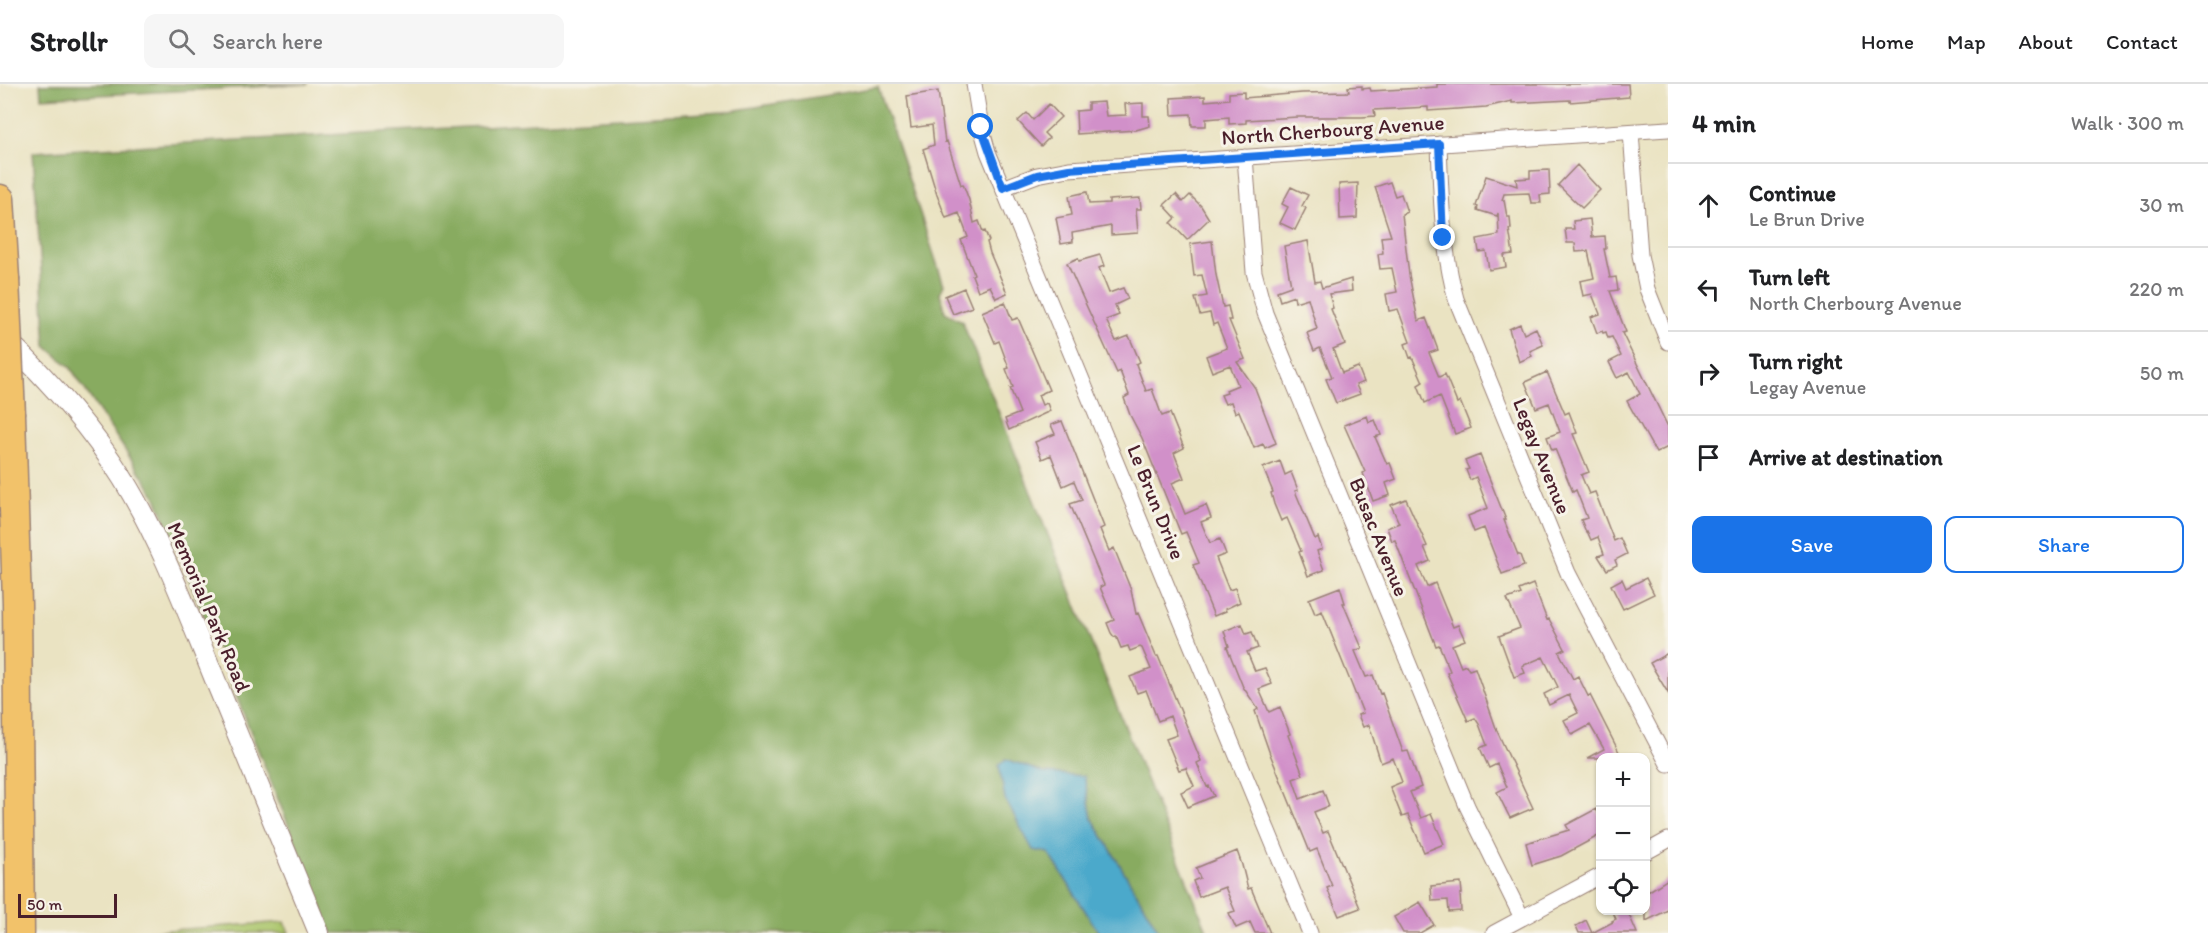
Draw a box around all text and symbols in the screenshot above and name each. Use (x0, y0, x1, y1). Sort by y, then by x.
search box (144, 14, 564, 68)
text: Strollr (30, 24, 108, 58)
icon: search (165, 25, 198, 58)
text: Search here (213, 28, 323, 55)
text: Home (1861, 29, 1914, 54)
text: Map (1947, 29, 1986, 54)
text: About (2019, 29, 2073, 54)
text: Contact (2106, 29, 2178, 54)
text: 4 min (1692, 107, 1756, 139)
street label: North Cherbourg Avenue (1221, 109, 1445, 150)
text: Walk · 300 m (2071, 111, 2184, 135)
route start (967, 113, 993, 139)
text: Continue (1749, 180, 1836, 207)
icon: ahead (1692, 189, 1725, 222)
text: 30 m (2139, 193, 2184, 217)
text: Le Brun Drive (1749, 207, 1865, 231)
route end (1429, 224, 1455, 250)
text: Turn left (1749, 264, 1830, 291)
icon: left (1692, 273, 1725, 306)
text: 220 m (2129, 277, 2184, 301)
text: North Cherbourg Avenue (1749, 291, 1962, 315)
text: Turn right (1749, 348, 1843, 375)
icon: right (1692, 357, 1725, 390)
text: 50 m (2140, 361, 2184, 385)
text: Legay Avenue (1749, 375, 1866, 399)
street label: Legay Avenue (1508, 394, 1577, 518)
street label: Le Brun Drive (1122, 441, 1191, 563)
icon: arrive (1692, 441, 1725, 474)
text: Arrive at destination (1749, 444, 1943, 471)
street label: Busac Avenue (1344, 474, 1415, 600)
button: Save (1692, 516, 1932, 573)
button: Share (1944, 516, 2184, 573)
street label: Memorial Park Road (162, 518, 257, 696)
map controls (1596, 753, 1650, 915)
button: + (1596, 753, 1650, 807)
button: − (1596, 807, 1650, 861)
button: locate (1596, 861, 1650, 915)
scale bar (18, 891, 117, 918)
text: 50 m (27, 895, 62, 914)

